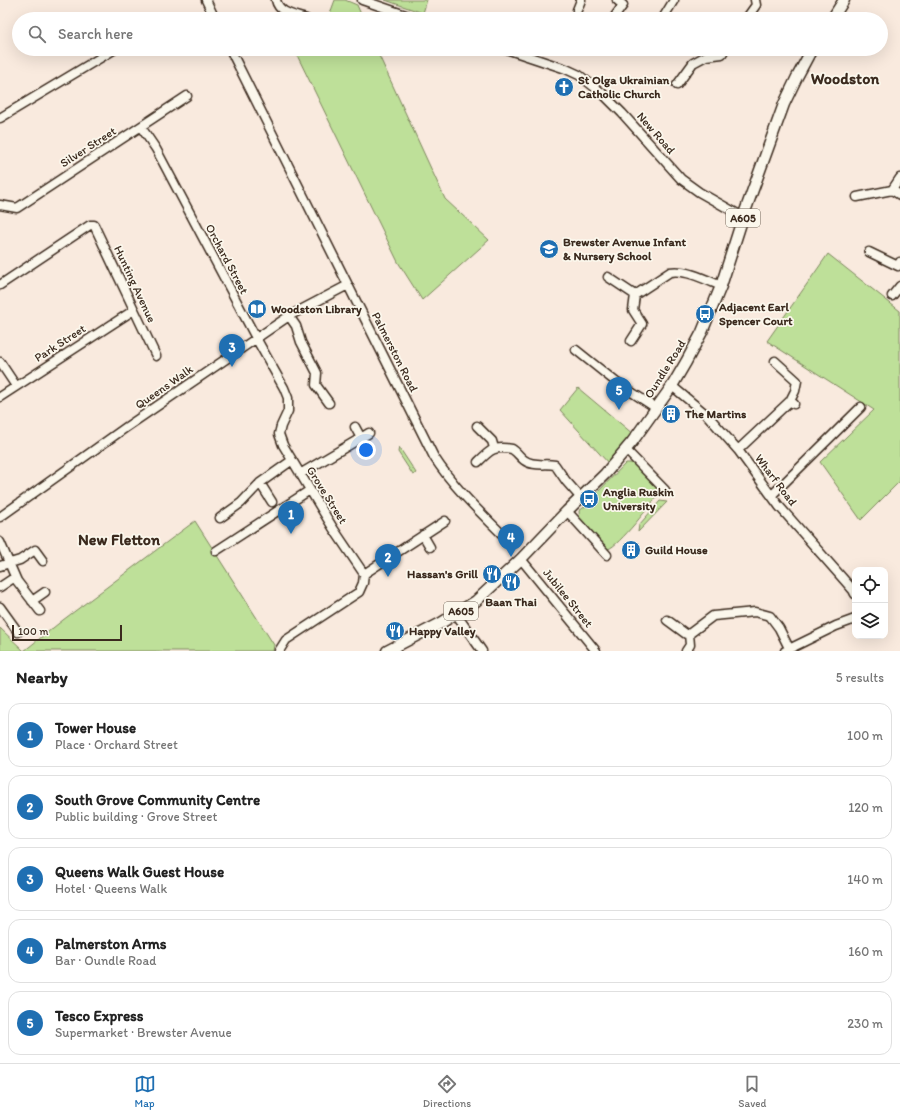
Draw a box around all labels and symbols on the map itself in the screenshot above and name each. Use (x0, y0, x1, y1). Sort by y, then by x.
district label: Woodston (811, 69, 880, 88)
place label: St Olga Ukrainian Catholic Church (578, 73, 670, 101)
church icon: St Olga Ukrainian Catholic Church (553, 76, 575, 98)
street label: New Road (634, 109, 678, 157)
street label: Silver Street (57, 124, 119, 170)
road number: A605 (726, 209, 760, 227)
street label: Orchard Street (203, 222, 252, 297)
place label: Brewster Avenue Infant & Nursery School (563, 235, 687, 264)
school or university icon: Brewster Avenue Infant & Nursery School (538, 238, 560, 260)
street label: Hunting Avenue (111, 243, 159, 325)
library icon: Woodston Library (246, 298, 268, 320)
place label: Adjacent Earl Spencer Court (718, 300, 793, 329)
place label: Woodston Library (271, 302, 362, 317)
bus stop icon: Adjacent Earl Spencer Court (694, 303, 716, 325)
street label: Palmerston Road (369, 310, 421, 394)
street label: Park Street (32, 321, 89, 365)
pin: 3 (219, 334, 245, 367)
street label: Oundle Road (641, 337, 689, 401)
street label: Queens Walk (132, 362, 196, 412)
pin: 5 (606, 377, 632, 410)
building icon: The Martins (660, 403, 682, 425)
place label: The Martins (684, 407, 747, 421)
your location (356, 440, 376, 460)
street label: Wharf Road (752, 451, 800, 509)
street label: Grove Street (304, 464, 350, 527)
place label: Anglia Ruskin University (602, 485, 674, 514)
bus stop icon: Anglia Ruskin University (578, 488, 600, 510)
pin: 1 (278, 501, 304, 534)
pin: 4 (498, 524, 524, 557)
district label: New Fletton (78, 530, 161, 549)
building icon: Guild House (620, 539, 642, 561)
place label: Guild House (645, 543, 708, 557)
pin: 2 (375, 544, 401, 577)
restaurant icon: Hassan's Grill (481, 563, 503, 585)
street label: Jubilee Street (540, 566, 596, 631)
place label: Hassan's Grill (407, 567, 479, 581)
restaurant icon: Baan Thai (500, 571, 522, 593)
place label: Baan Thai (485, 595, 537, 609)
road number: A605 (444, 602, 478, 620)
restaurant icon: Happy Valley (384, 620, 406, 642)
scale bar (12, 623, 122, 642)
place label: Happy Valley (409, 624, 476, 639)

